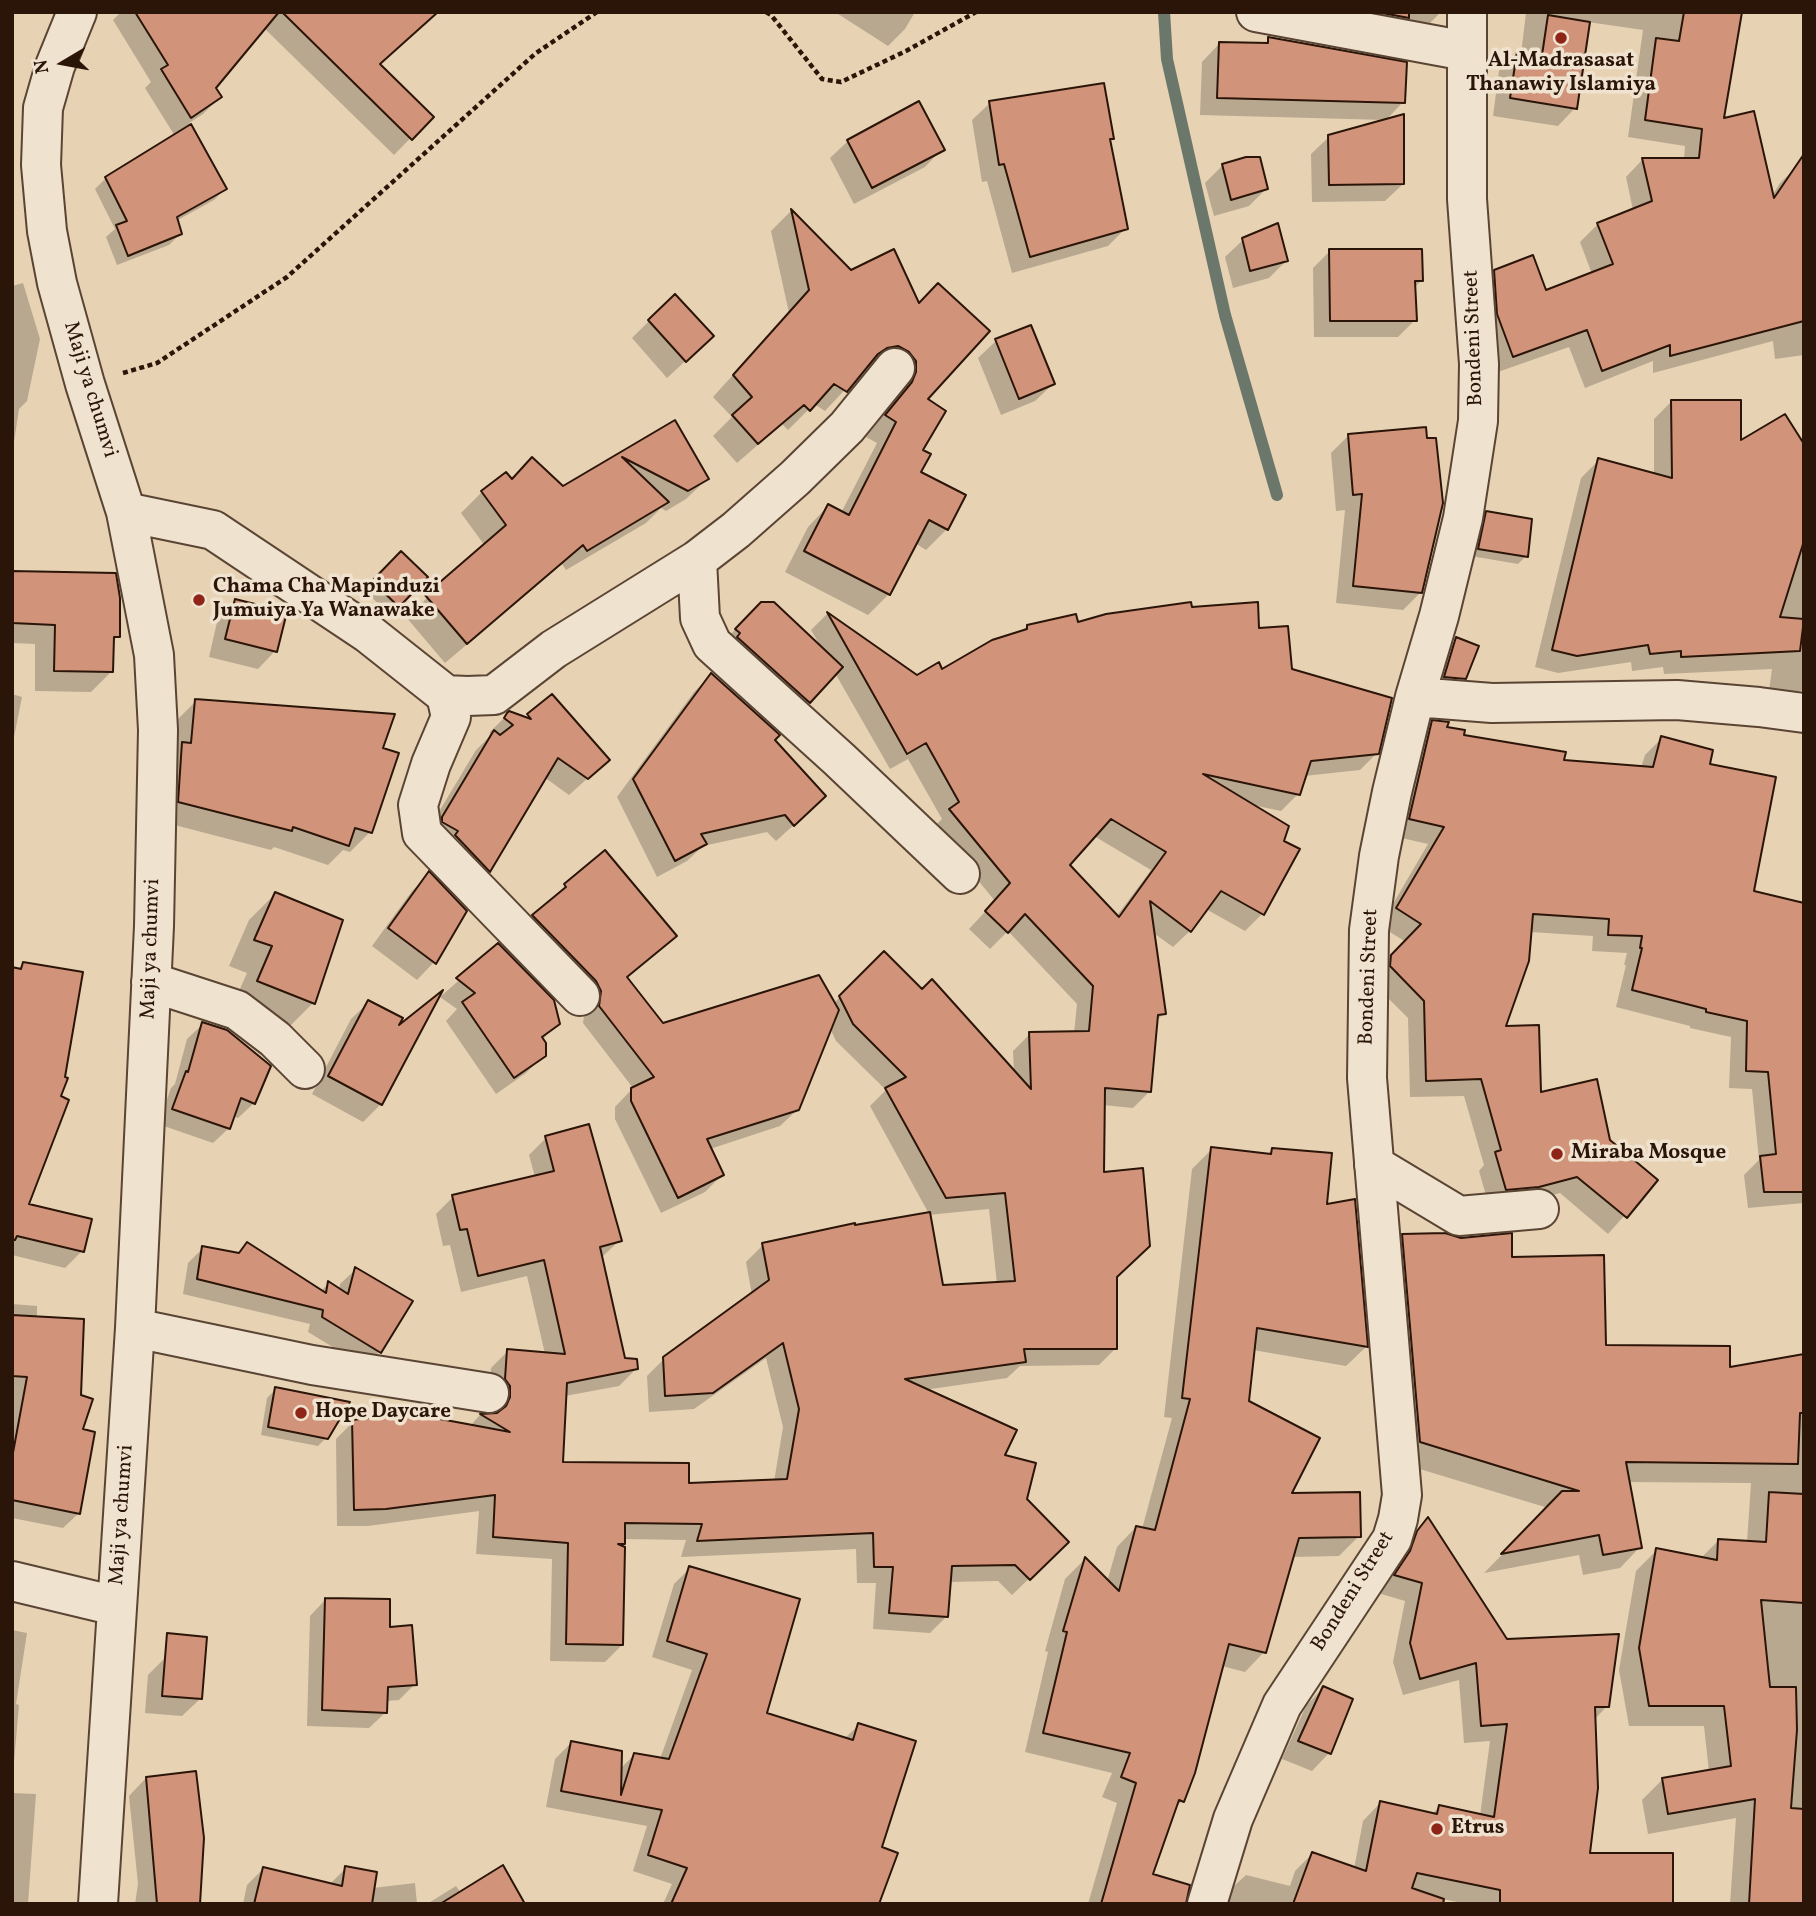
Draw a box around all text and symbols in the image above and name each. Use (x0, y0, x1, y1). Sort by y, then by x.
north arrow (28, 28, 98, 98)
marker: Al-Madrasasat Thanawiy Islamiya (1553, 30, 1569, 46)
place label: Al-Madrasasat Thanawiy Islamiya (1466, 49, 1656, 99)
text: N (28, 58, 56, 76)
street label: Bondeni Street (1460, 269, 1490, 407)
street label: Maji ya chumvi (56, 319, 122, 461)
place label: Chama Cha Mapinduzi Jumuiya Ya Wanawake (213, 575, 440, 625)
marker: Chama Cha Mapinduzi Jumuiya Ya Wanawake (191, 592, 207, 608)
street label: Maji ya chumvi (137, 878, 167, 1020)
street label: Bondeni Street (1355, 908, 1385, 1046)
place label: Miraba Mosque (1571, 1141, 1726, 1167)
marker: Miraba Mosque (1549, 1146, 1565, 1162)
place label: Hope Daycare (315, 1400, 451, 1426)
marker: Hope Daycare (293, 1405, 309, 1421)
street label: Maji ya chumvi (106, 1444, 140, 1586)
street label: Bondeni Street (1307, 1527, 1401, 1657)
place label: Etrus (1451, 1816, 1505, 1842)
marker: Etrus (1429, 1821, 1445, 1837)

